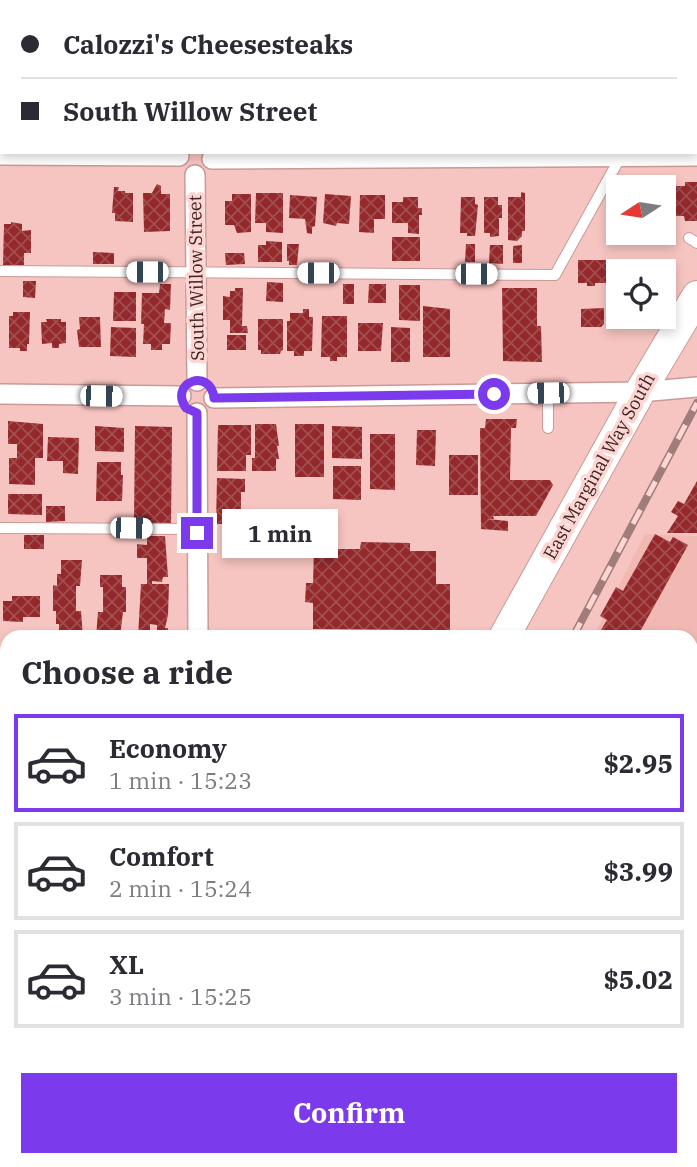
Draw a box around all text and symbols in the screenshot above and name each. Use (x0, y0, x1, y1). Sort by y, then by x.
text: Calozzi's Cheesesteaks (63, 27, 353, 61)
text: South Willow Street (63, 94, 317, 128)
north arrow (606, 175, 676, 245)
map controls (606, 175, 676, 329)
street label: South Willow Street (183, 195, 209, 361)
button: locate (606, 259, 676, 329)
car (127, 262, 169, 283)
car (298, 263, 340, 284)
car (456, 264, 498, 285)
street label: East Marginal Way South (538, 369, 660, 563)
route start (478, 378, 510, 410)
car (527, 382, 570, 404)
car (80, 385, 123, 407)
callout: 1 min (222, 508, 337, 558)
car (110, 517, 153, 539)
route end (181, 517, 213, 549)
text: 1 min (248, 518, 312, 548)
text: Choose a ride (21, 651, 233, 693)
text: Economy (109, 731, 227, 765)
icon: car (25, 732, 88, 795)
text: $2.95 (603, 746, 673, 780)
text: 1 min · 15:23 (109, 765, 252, 795)
text: Comfort (109, 839, 214, 873)
icon: car (25, 840, 88, 903)
text: $3.99 (603, 854, 673, 888)
text: 2 min · 15:24 (109, 873, 252, 903)
text: XL (109, 947, 144, 981)
icon: car (25, 948, 88, 1011)
text: $5.02 (603, 962, 673, 996)
text: 3 min · 15:25 (109, 981, 252, 1011)
button: Confirm (21, 1073, 677, 1153)

